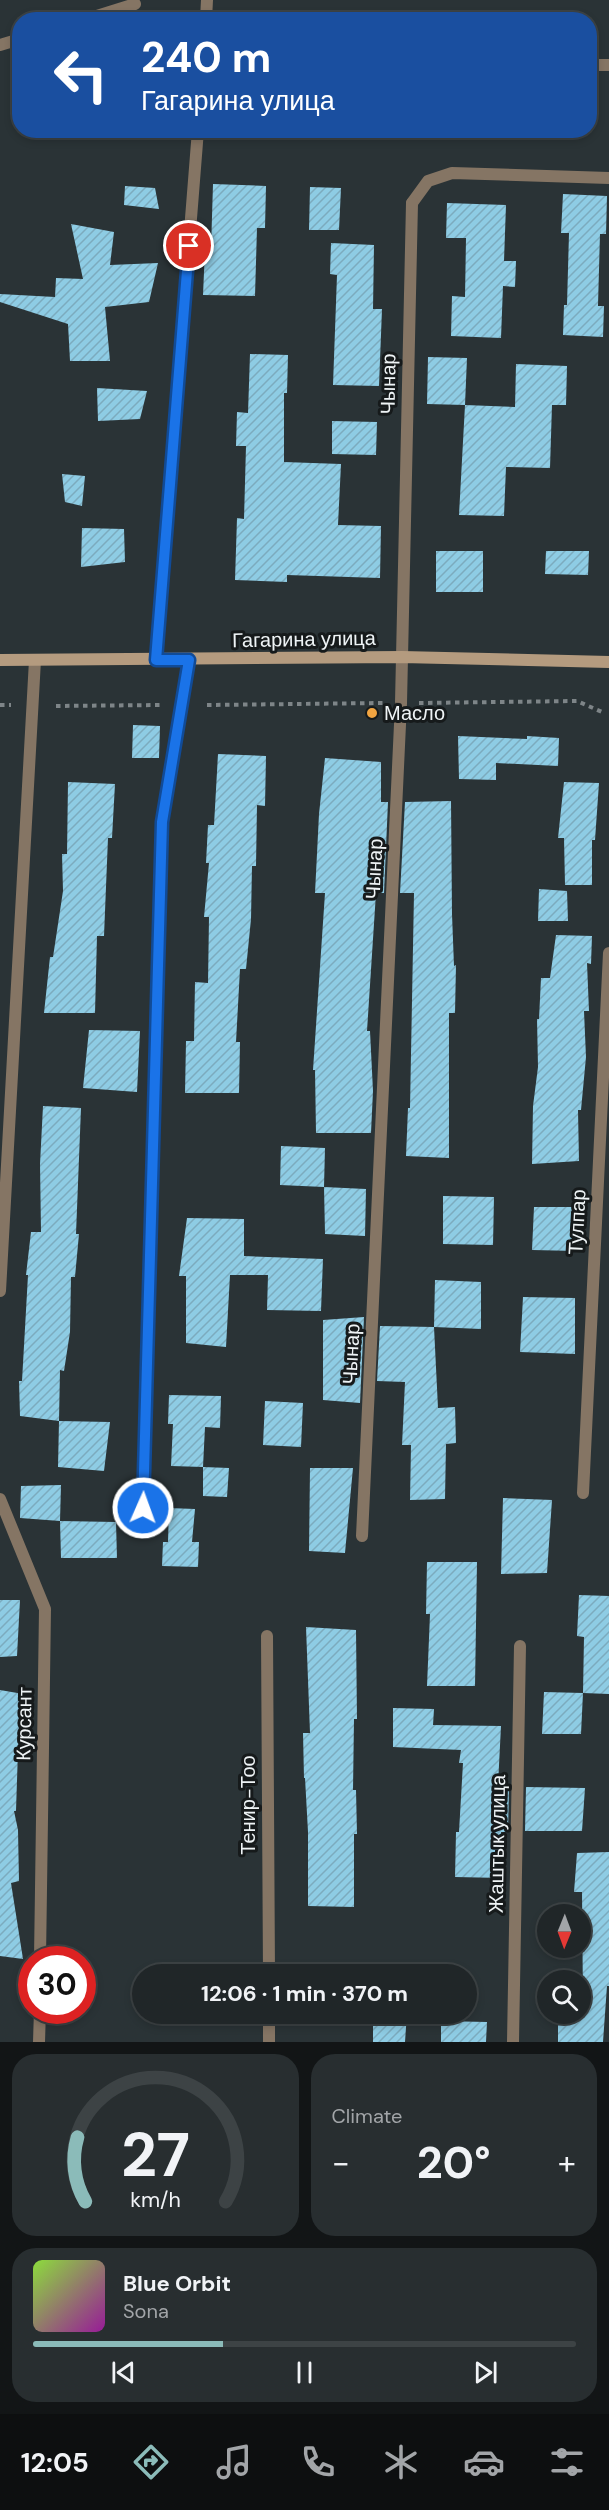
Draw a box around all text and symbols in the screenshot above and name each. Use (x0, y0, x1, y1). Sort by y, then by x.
text: 240 m (141, 30, 271, 85)
icon: left (42, 36, 120, 114)
text: Гагарина улица (141, 83, 335, 118)
pin (163, 220, 214, 271)
icon: arrive (172, 229, 205, 262)
street label: Чынар (374, 353, 402, 415)
street label: Гагарина улица (232, 625, 377, 653)
place label: Масло (384, 700, 445, 726)
marker: Масло (365, 706, 379, 720)
street label: Чынар (359, 838, 389, 900)
street label: Тулпар (562, 1189, 592, 1255)
street label: Чынар (336, 1323, 366, 1385)
position arrow (111, 1476, 175, 1540)
street label: Курсант (10, 1687, 38, 1761)
street label: Тенир-Тоо (235, 1755, 261, 1855)
street label: Жаштык улица (483, 1774, 511, 1913)
north arrow (537, 1904, 591, 1958)
map controls (537, 1904, 591, 2024)
speed limit sign: 30 (18, 1946, 96, 2024)
button: search (537, 1970, 591, 2024)
text: 12:06 · 1 min · 370 m (201, 1979, 408, 2008)
text: Climate (332, 2103, 402, 2129)
text: 27 (121, 2114, 190, 2195)
text: 20° (417, 2133, 491, 2192)
text: − (332, 2141, 350, 2184)
text: + (558, 2141, 576, 2184)
text: km/h (130, 2186, 181, 2214)
text: Blue Orbit (123, 2269, 231, 2298)
text: Sona (123, 2298, 169, 2324)
icon: previous (107, 2356, 140, 2389)
icon: pause (288, 2356, 321, 2389)
icon: next (469, 2356, 502, 2389)
icon: directions (130, 2441, 172, 2483)
icon: music (213, 2441, 255, 2483)
icon: phone (297, 2441, 339, 2483)
icon: climate (380, 2441, 422, 2483)
icon: car (463, 2441, 505, 2483)
icon: filters (546, 2441, 588, 2483)
text: 12:05 (21, 2445, 89, 2480)

